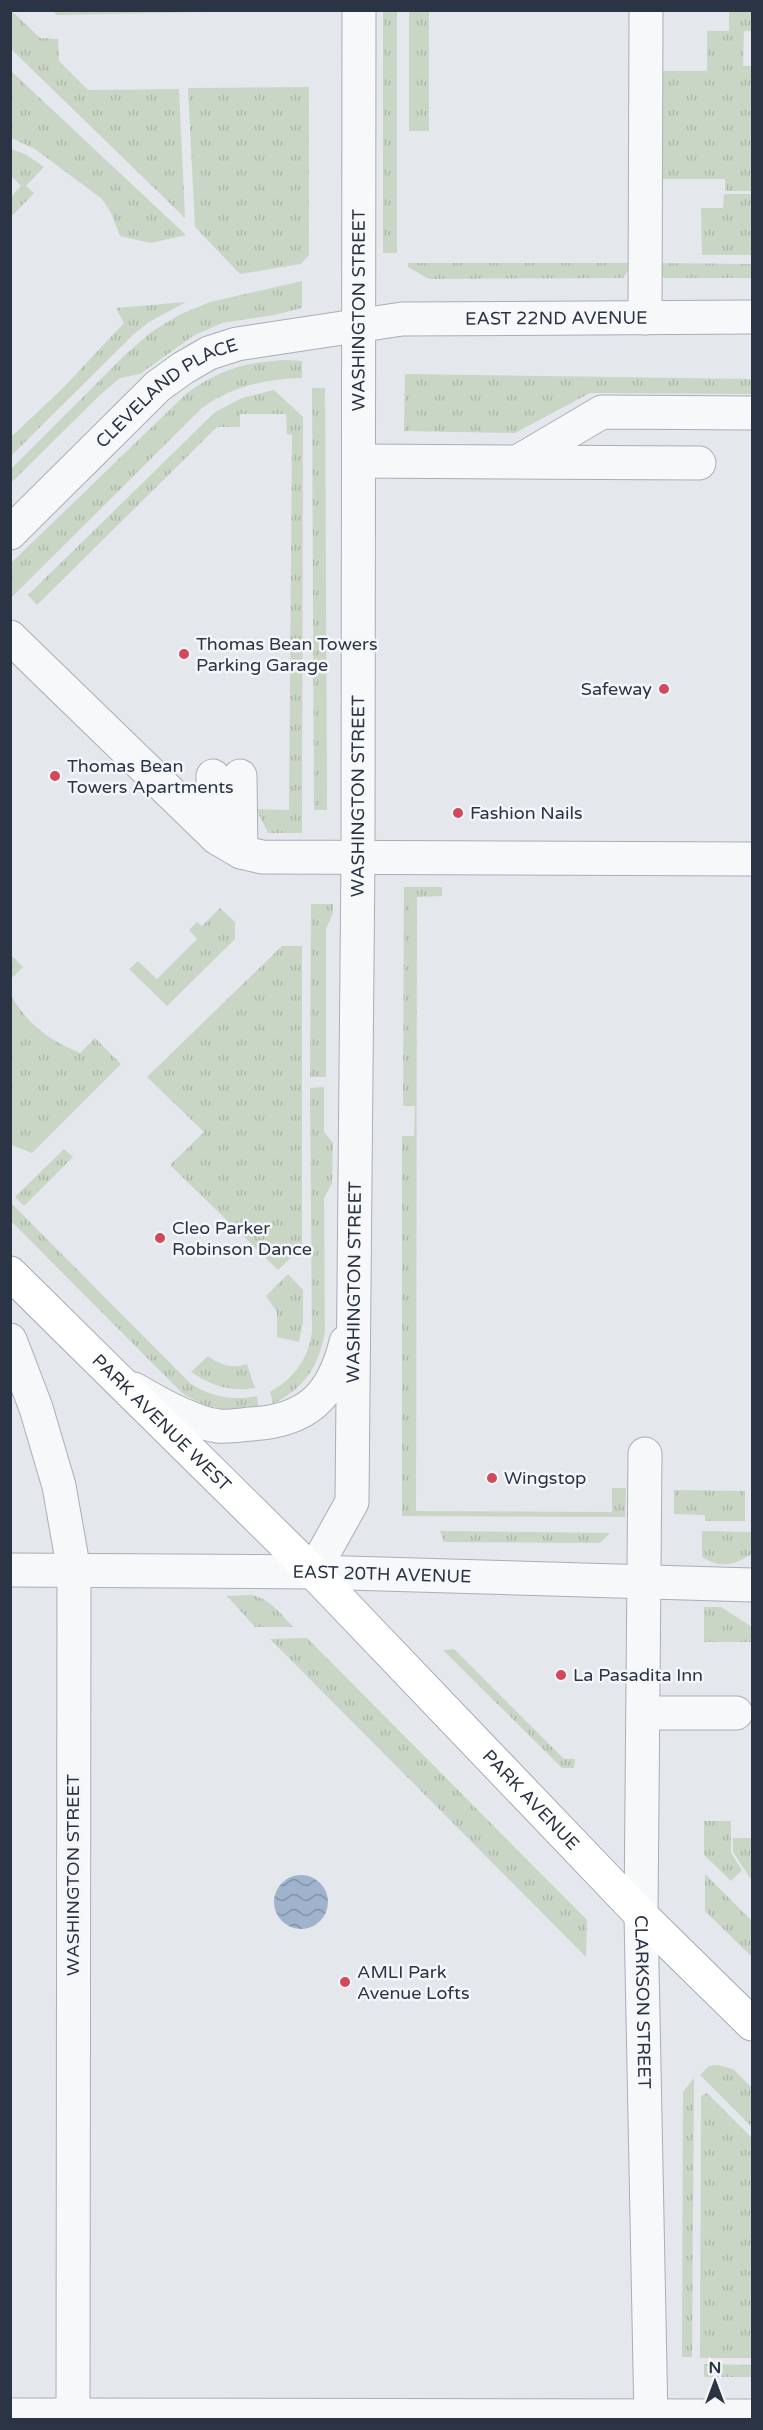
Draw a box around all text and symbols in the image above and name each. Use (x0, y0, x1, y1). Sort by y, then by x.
street label: WASHINGTON STREET (348, 209, 370, 411)
street label: EAST 22ND AVENUE (465, 307, 648, 330)
street label: CLEVELAND PLACE (91, 334, 240, 453)
place label: Thomas Bean Towers Parking Garage (196, 633, 378, 676)
marker: Thomas Bean Towers Parking Garage (177, 647, 191, 661)
place label: Safeway (581, 678, 652, 700)
marker: Safeway (657, 682, 671, 696)
street label: WASHINGTON STREET (347, 695, 369, 897)
place label: Thomas Bean Towers Apartments (67, 755, 234, 798)
marker: Thomas Bean Towers Apartments (48, 769, 62, 783)
place label: Fashion Nails (470, 802, 583, 824)
marker: Fashion Nails (451, 806, 465, 820)
street label: WASHINGTON STREET (342, 1181, 366, 1383)
place label: Cleo Parker Robinson Dance (172, 1217, 312, 1260)
marker: Cleo Parker Robinson Dance (153, 1231, 167, 1245)
street label: PARK AVENUE WEST (88, 1349, 236, 1496)
place label: Wingstop (504, 1467, 586, 1489)
marker: Wingstop (485, 1471, 499, 1485)
street label: EAST 20TH AVENUE (292, 1561, 472, 1588)
place label: La Pasadita Inn (573, 1664, 703, 1686)
marker: La Pasadita Inn (554, 1668, 568, 1682)
street label: PARK AVENUE (478, 1745, 584, 1855)
street label: WASHINGTON STREET (62, 1774, 84, 1976)
street label: CLARKSON STREET (630, 1915, 655, 2089)
place label: AMLI Park Avenue Lofts (357, 1961, 470, 2004)
marker: AMLI Park Avenue Lofts (338, 1975, 352, 1989)
north arrow (685, 2352, 745, 2412)
text: N (709, 2358, 721, 2378)

